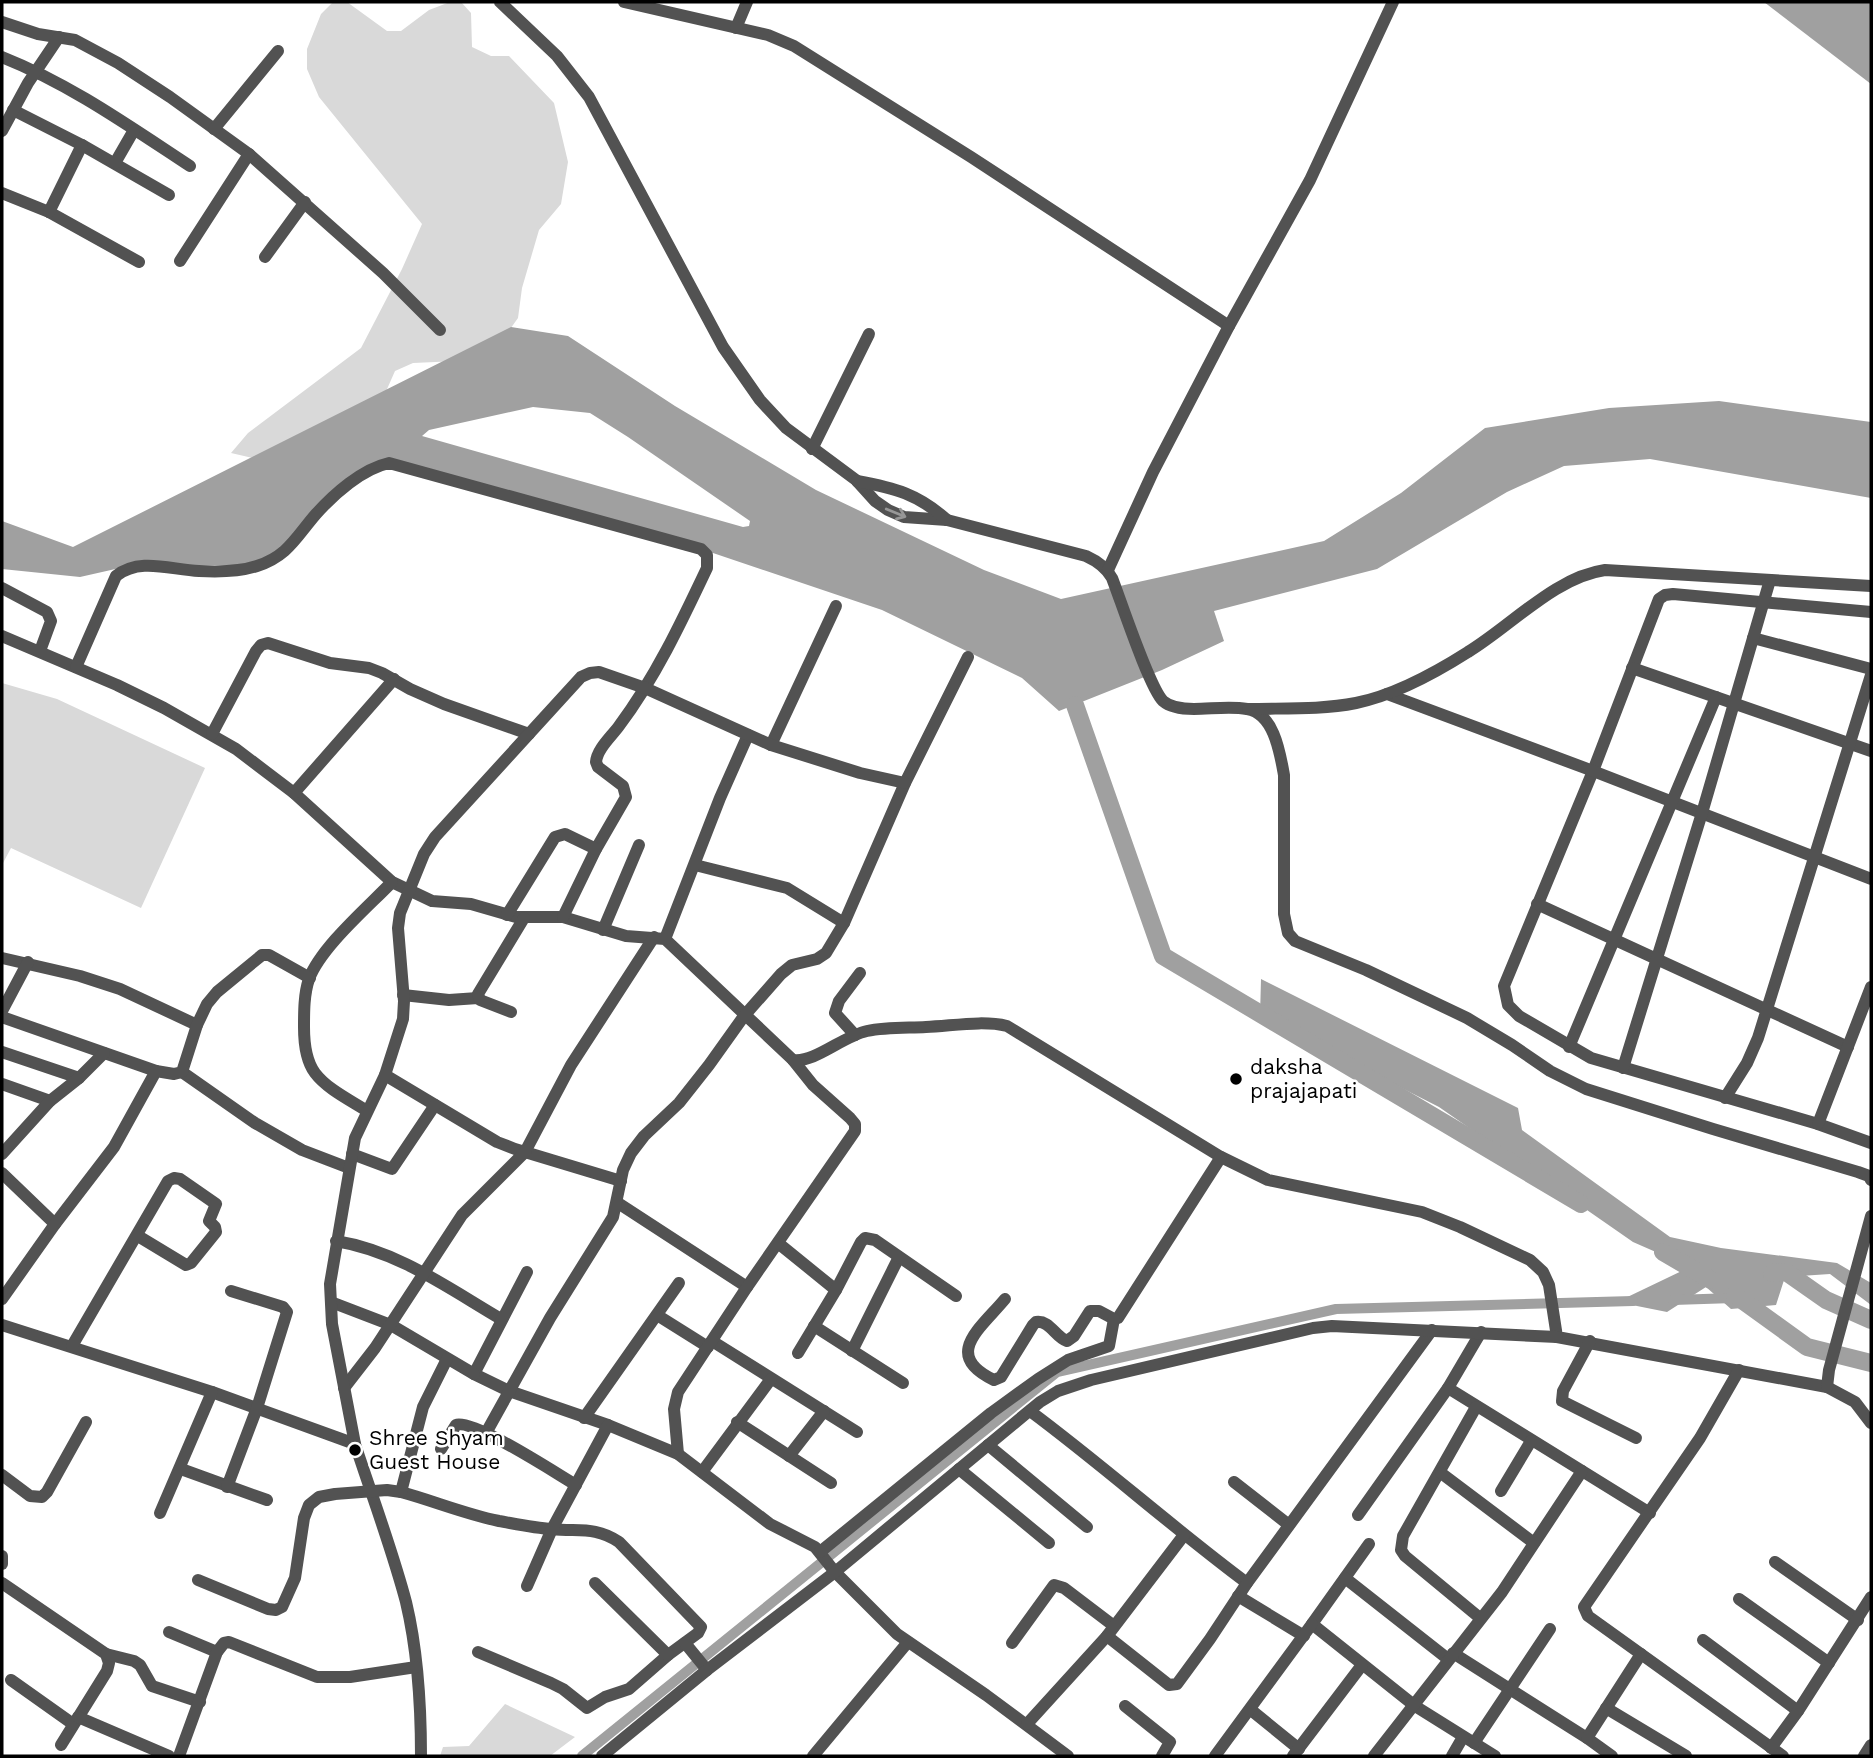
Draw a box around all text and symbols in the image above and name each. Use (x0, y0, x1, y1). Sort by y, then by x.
one-way arrow (885, 507, 907, 520)
place label: daksha prajajapati (1250, 1054, 1357, 1103)
marker: daksha prajajapati (1228, 1071, 1244, 1087)
place label: Shree Shyam Guest House (369, 1425, 504, 1474)
marker: Shree Shyam Guest House (347, 1442, 363, 1458)

